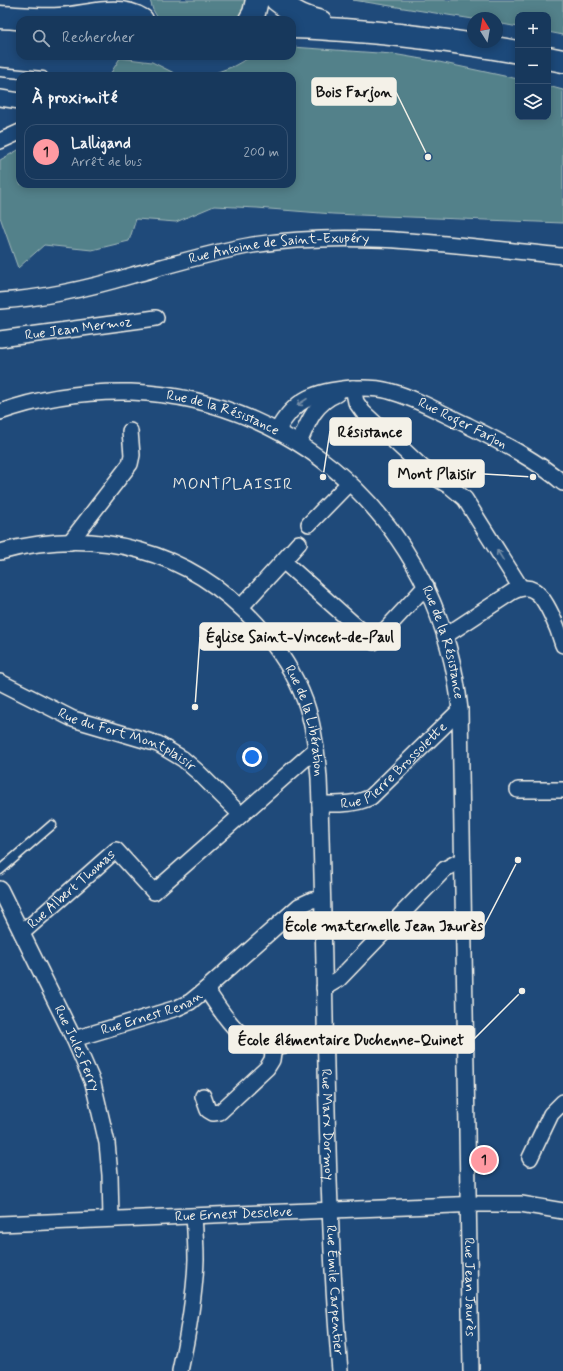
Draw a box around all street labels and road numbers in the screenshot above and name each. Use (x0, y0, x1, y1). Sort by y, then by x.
street label: Rue Antoine de Saint-Exupéry (187, 229, 369, 268)
street label: Rue Jean Mermoz (24, 312, 133, 345)
street label: Rue de la Résistance (165, 386, 282, 440)
street label: Rue Roger Farjon (415, 394, 510, 453)
street label: Rue de la Résistance (417, 583, 468, 700)
street label: Rue de la Libération (281, 662, 328, 777)
street label: Rue du Fort Montplaisir (55, 704, 200, 775)
street label: Rue Pierre Brossolette (340, 718, 451, 813)
street label: Rue Albert Thomas (24, 846, 119, 933)
street label: Rue Ernest Renan (99, 986, 206, 1039)
street label: Rue Jules Ferry (50, 1002, 104, 1093)
street label: Rue Marx Dormoy (317, 1068, 338, 1180)
street label: Rue Ernest Descleve (175, 1203, 293, 1226)
street label: Rue Émile Carpentier (322, 1225, 348, 1356)
street label: Rue Jean Jaurès (460, 1237, 479, 1337)

